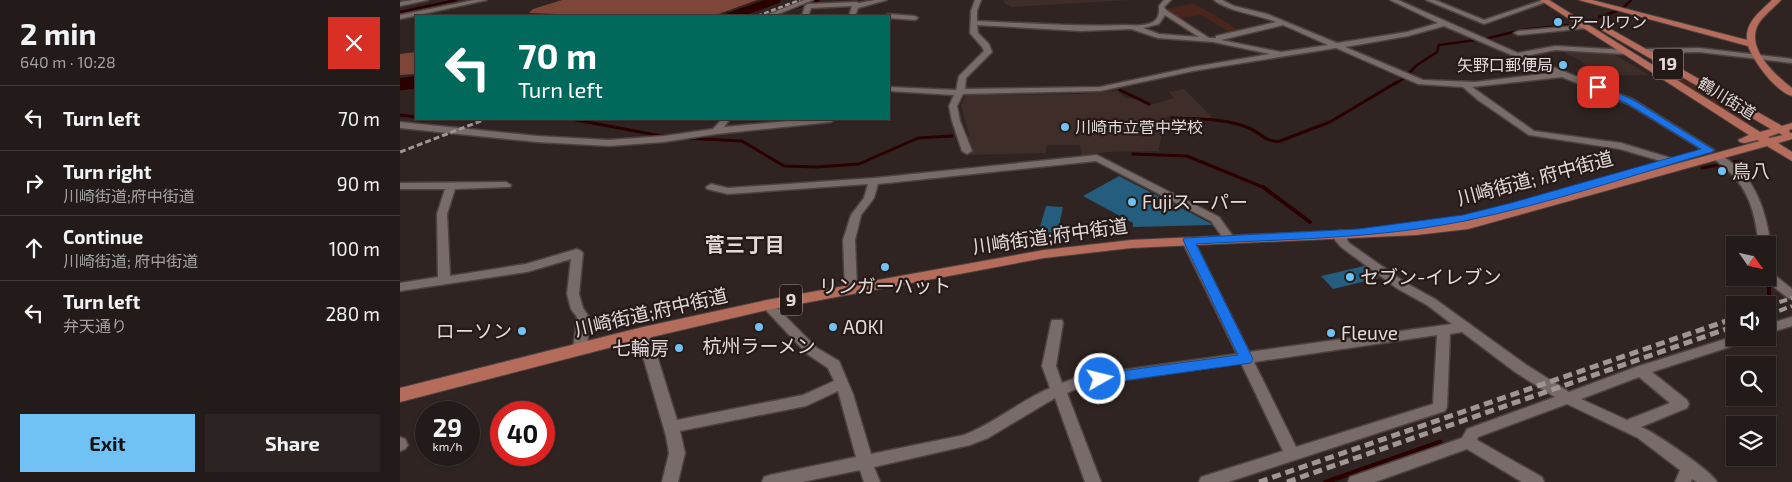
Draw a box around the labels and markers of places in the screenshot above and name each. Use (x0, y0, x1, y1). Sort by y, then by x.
place label: アールワン (1568, 12, 1647, 31)
marker: アールワン (1552, 16, 1564, 28)
place label: 矢野口郵便局 (1457, 55, 1553, 74)
marker: 矢野口郵便局 (1557, 59, 1569, 71)
pin (1577, 66, 1619, 108)
place label: 川崎市立菅中学校 (1075, 117, 1203, 136)
marker: 川崎市立菅中学校 (1059, 121, 1071, 133)
place label: 鳥八 (1732, 159, 1770, 182)
marker: 鳥八 (1716, 165, 1728, 177)
place label: Fujiスーパー (1142, 190, 1248, 213)
marker: Fujiスーパー (1126, 196, 1138, 208)
marker: リンガーハット (879, 261, 891, 273)
place label: セブン-イレブン (1360, 265, 1502, 288)
marker: セブン-イレブン (1344, 271, 1356, 283)
place label: リンガーハット (819, 274, 951, 297)
place label: AOKI (843, 315, 884, 338)
place label: ローソン (436, 319, 512, 342)
marker: 杭州ラーメン (753, 321, 765, 333)
marker: AOKI (827, 321, 839, 333)
place label: Fleuve (1341, 321, 1398, 344)
marker: ローソン (516, 325, 528, 337)
marker: Fleuve (1325, 327, 1337, 339)
place label: 杭州ラーメン (702, 334, 816, 357)
place label: 七輪房 (612, 336, 669, 359)
marker: 七輪房 (673, 342, 685, 354)

